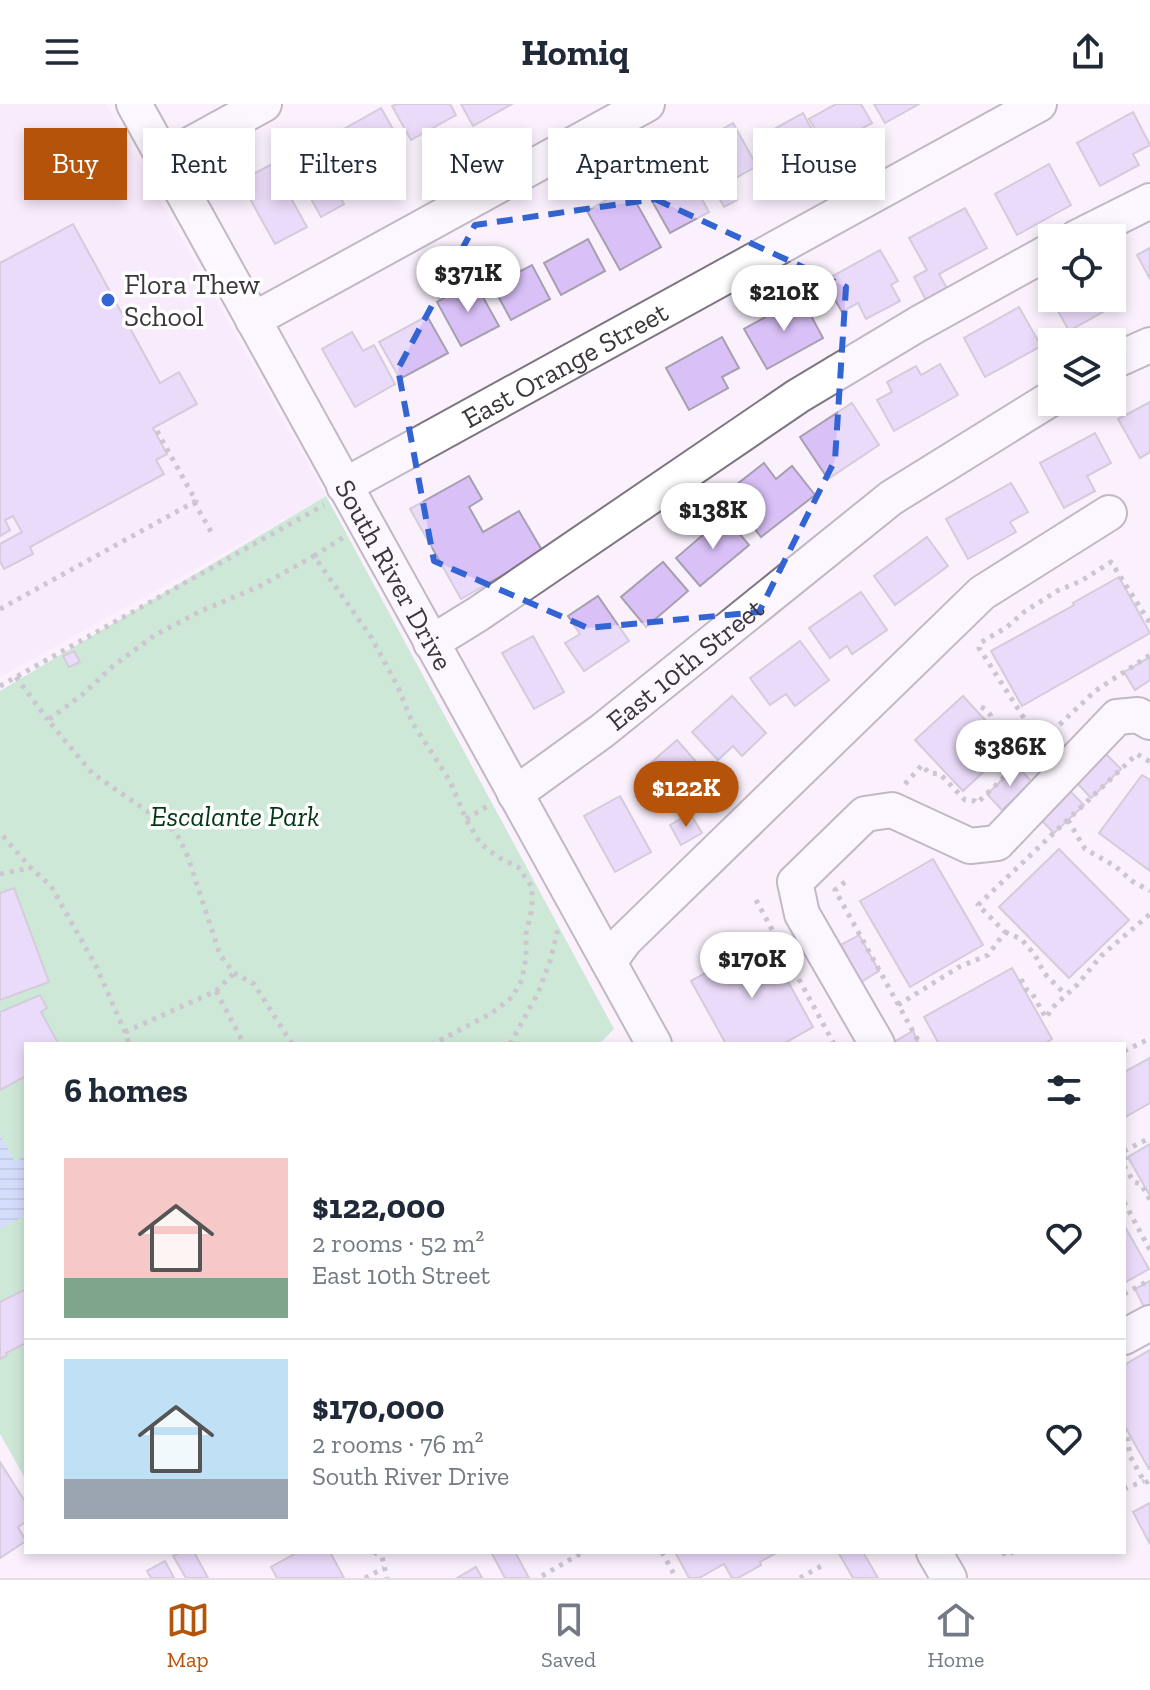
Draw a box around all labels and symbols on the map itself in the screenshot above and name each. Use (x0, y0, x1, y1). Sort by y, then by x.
pin: $371K (412, 246, 524, 314)
pin: $210K (728, 265, 840, 333)
place label: Flora Thew School (124, 268, 261, 333)
marker: Flora Thew School (99, 291, 117, 309)
street label: East Orange Street (456, 295, 674, 434)
street label: South River Drive (329, 474, 460, 676)
pin: $138K (657, 483, 769, 551)
street label: East 10th Street (600, 591, 771, 737)
pin: $386K (954, 720, 1066, 788)
pin: $122K (630, 761, 742, 829)
park label: Escalante Park (150, 800, 320, 833)
pin: $170K (696, 932, 808, 1000)

